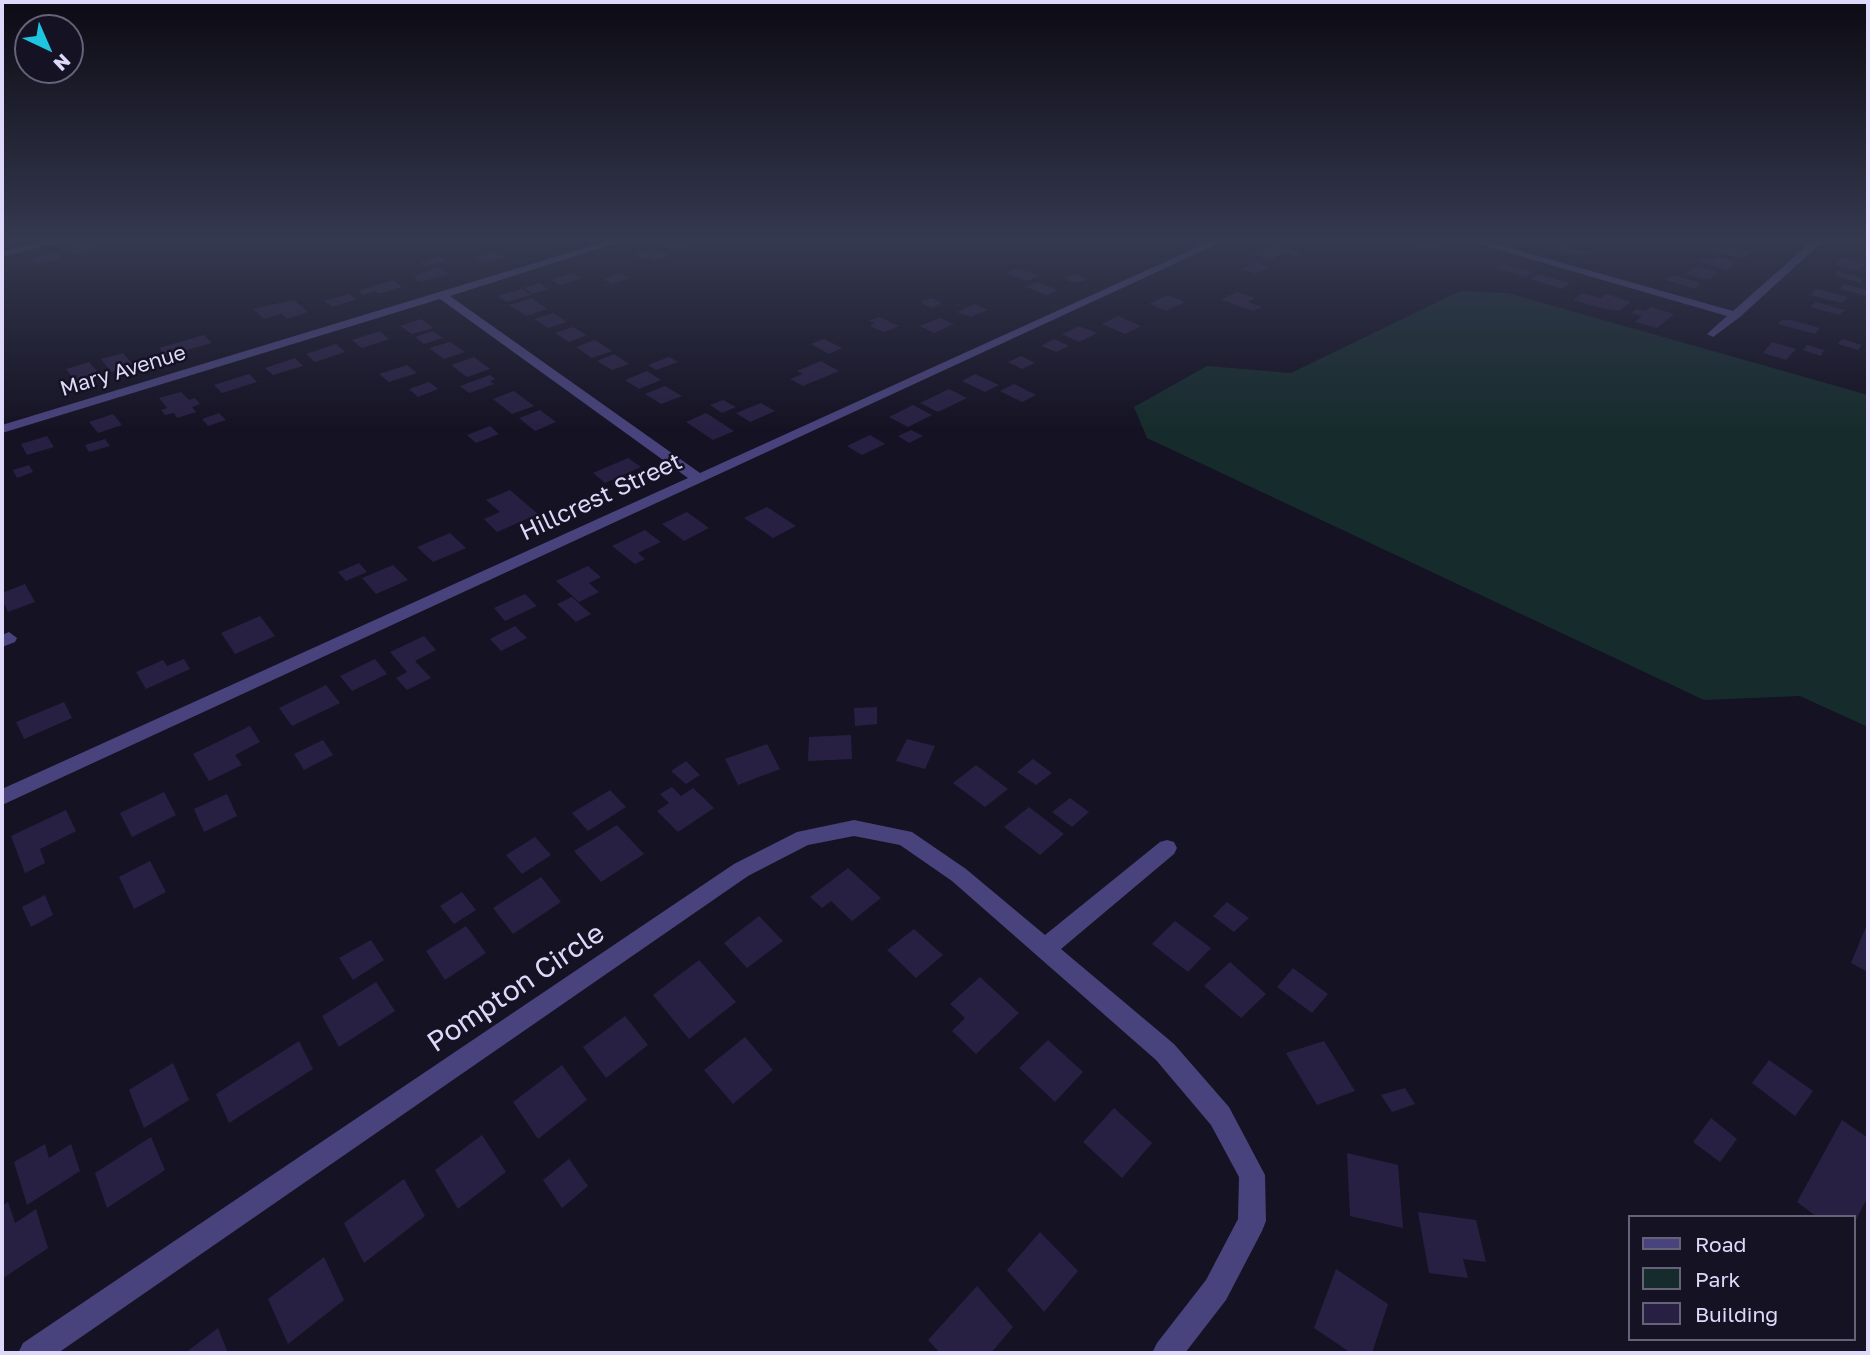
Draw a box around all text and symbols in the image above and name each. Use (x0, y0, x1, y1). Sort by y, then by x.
north arrow (14, 14, 84, 84)
text: N (49, 50, 76, 76)
street label: Mary Avenue (57, 340, 189, 402)
street label: Hillcrest Street (515, 447, 687, 547)
street label: Pompton Circle (421, 916, 611, 1060)
legend (1629, 1215, 1856, 1341)
text: Road (1695, 1231, 1746, 1257)
text: Park (1695, 1266, 1740, 1292)
text: Building (1695, 1301, 1778, 1327)

